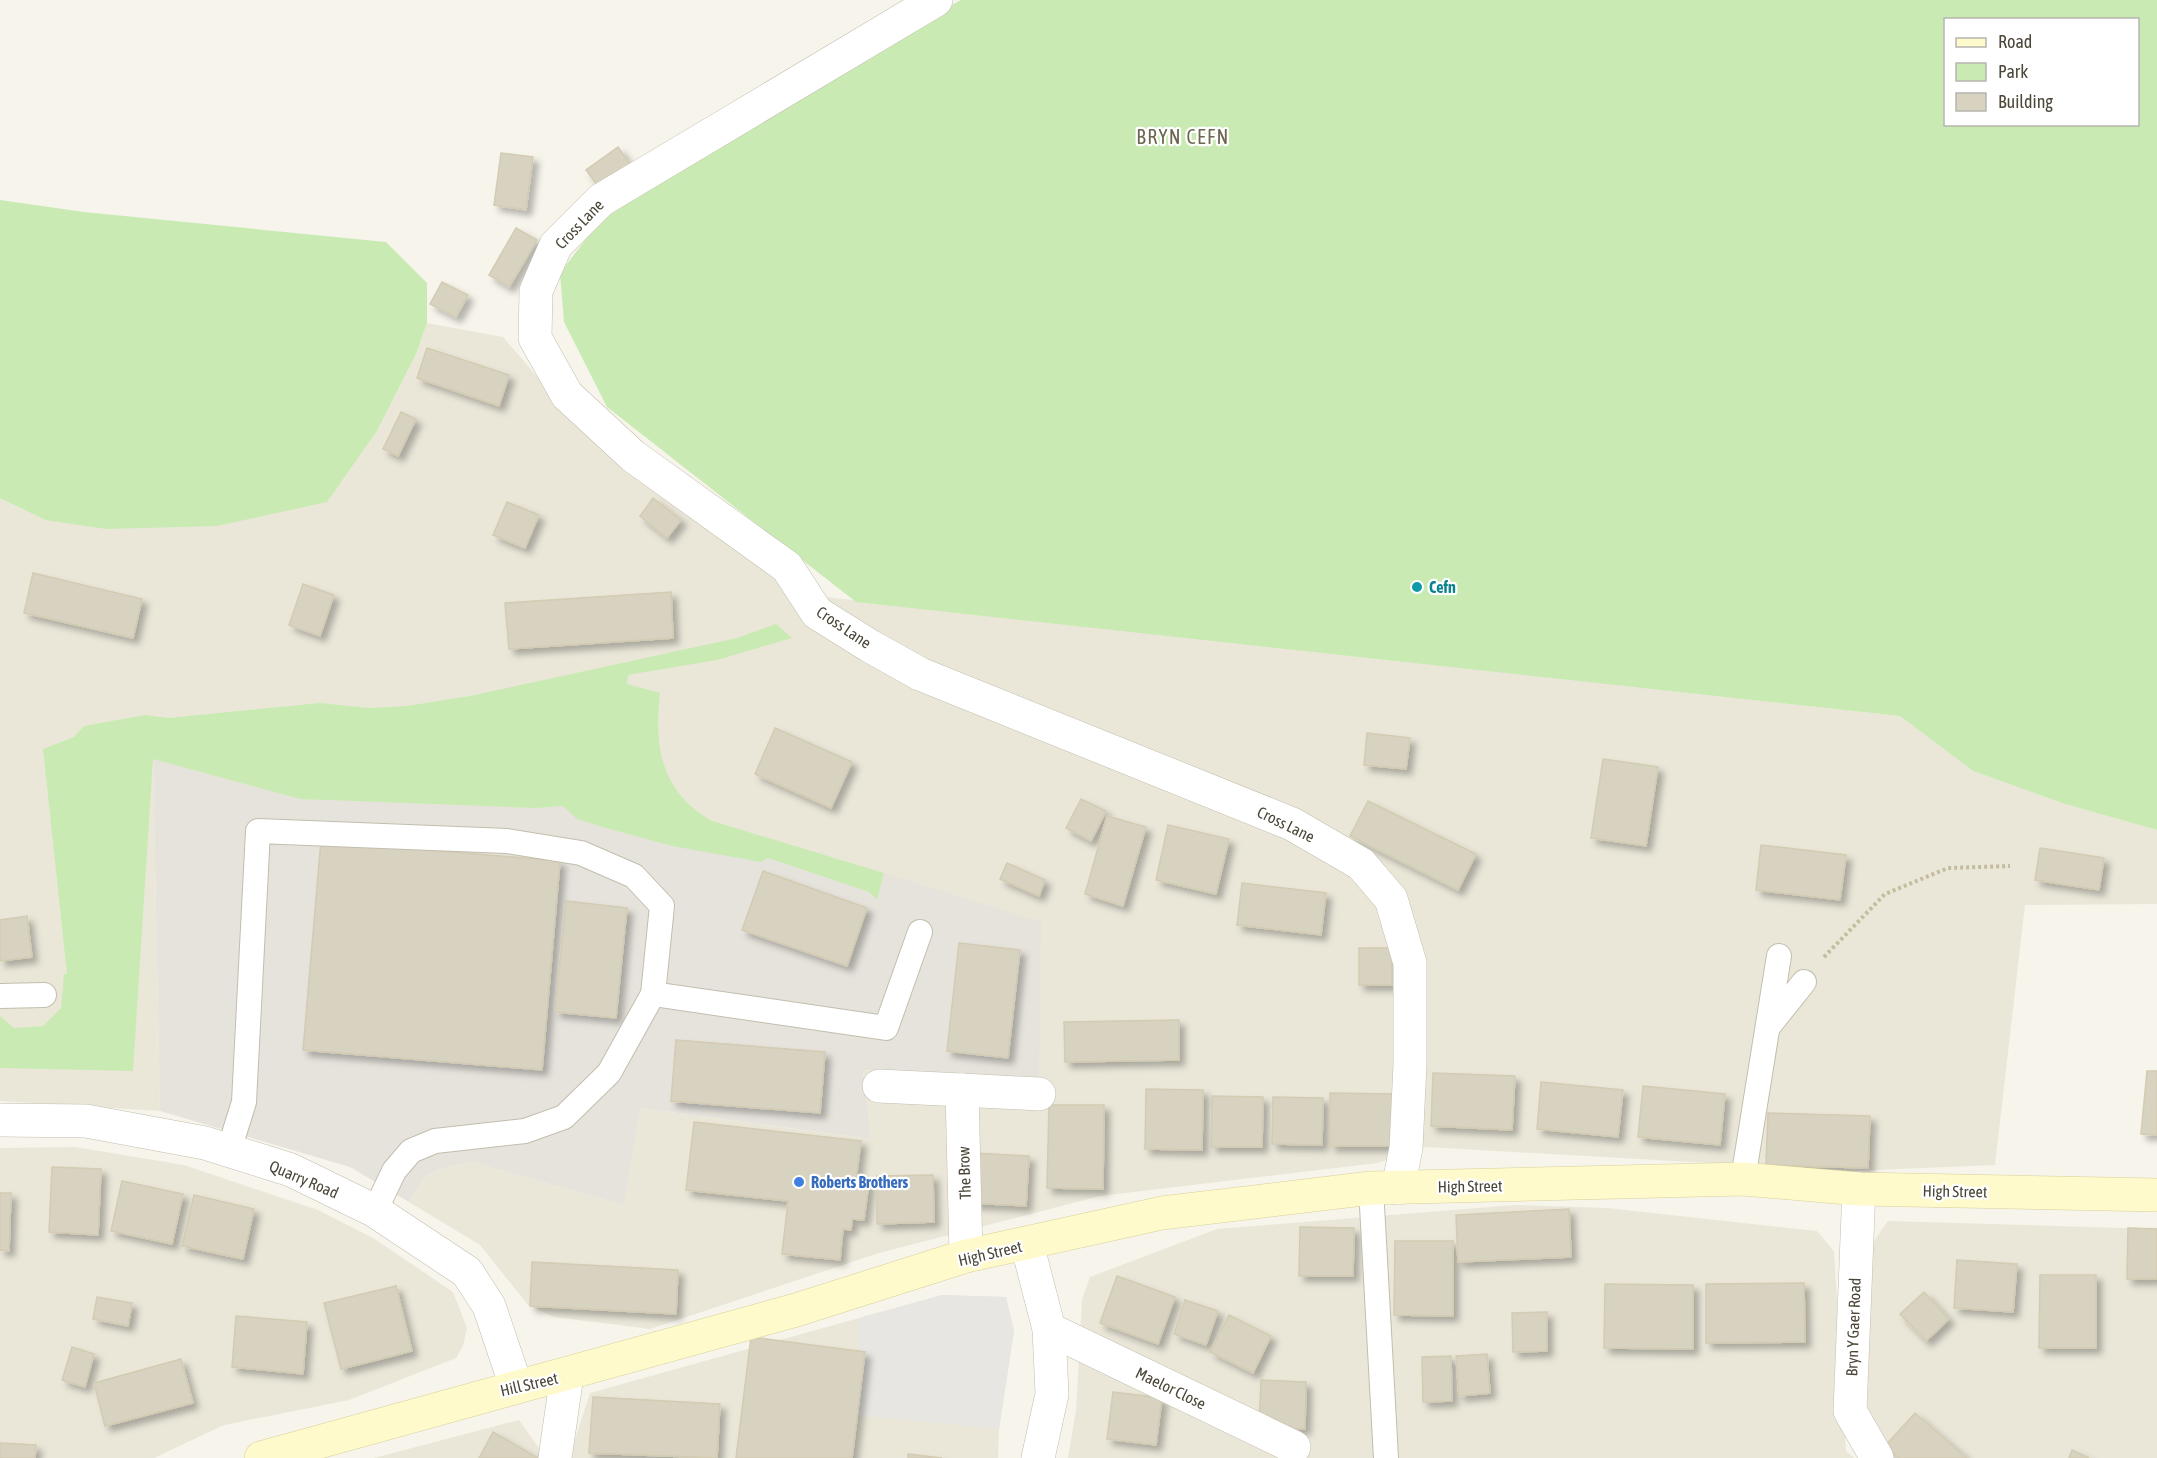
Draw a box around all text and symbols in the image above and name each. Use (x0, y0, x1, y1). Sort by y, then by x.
legend (1944, 18, 2139, 126)
text: Road (1998, 31, 2032, 52)
text: Park (1998, 61, 2028, 82)
text: Building (1998, 91, 2053, 112)
district label: BRYN CEFN (1136, 125, 1230, 148)
street label: Cross Lane (551, 196, 607, 252)
place label: Cefn (1429, 578, 1456, 596)
marker: Cefn (1410, 580, 1424, 594)
street label: Cross Lane (813, 602, 875, 652)
street label: Cross Lane (1254, 802, 1318, 846)
street label: The Brow (954, 1146, 974, 1200)
street label: Quarry Road (266, 1156, 341, 1203)
place label: Roberts Brothers (811, 1173, 909, 1191)
marker: Roberts Brothers (792, 1175, 806, 1189)
street label: High Street (1437, 1176, 1503, 1197)
street label: High Street (1922, 1181, 1988, 1202)
street label: High Street (956, 1237, 1024, 1270)
street label: Bryn Y Gaer Road (1842, 1277, 1865, 1377)
street label: Maelor Close (1133, 1363, 1209, 1413)
street label: Hill Street (498, 1369, 560, 1399)

